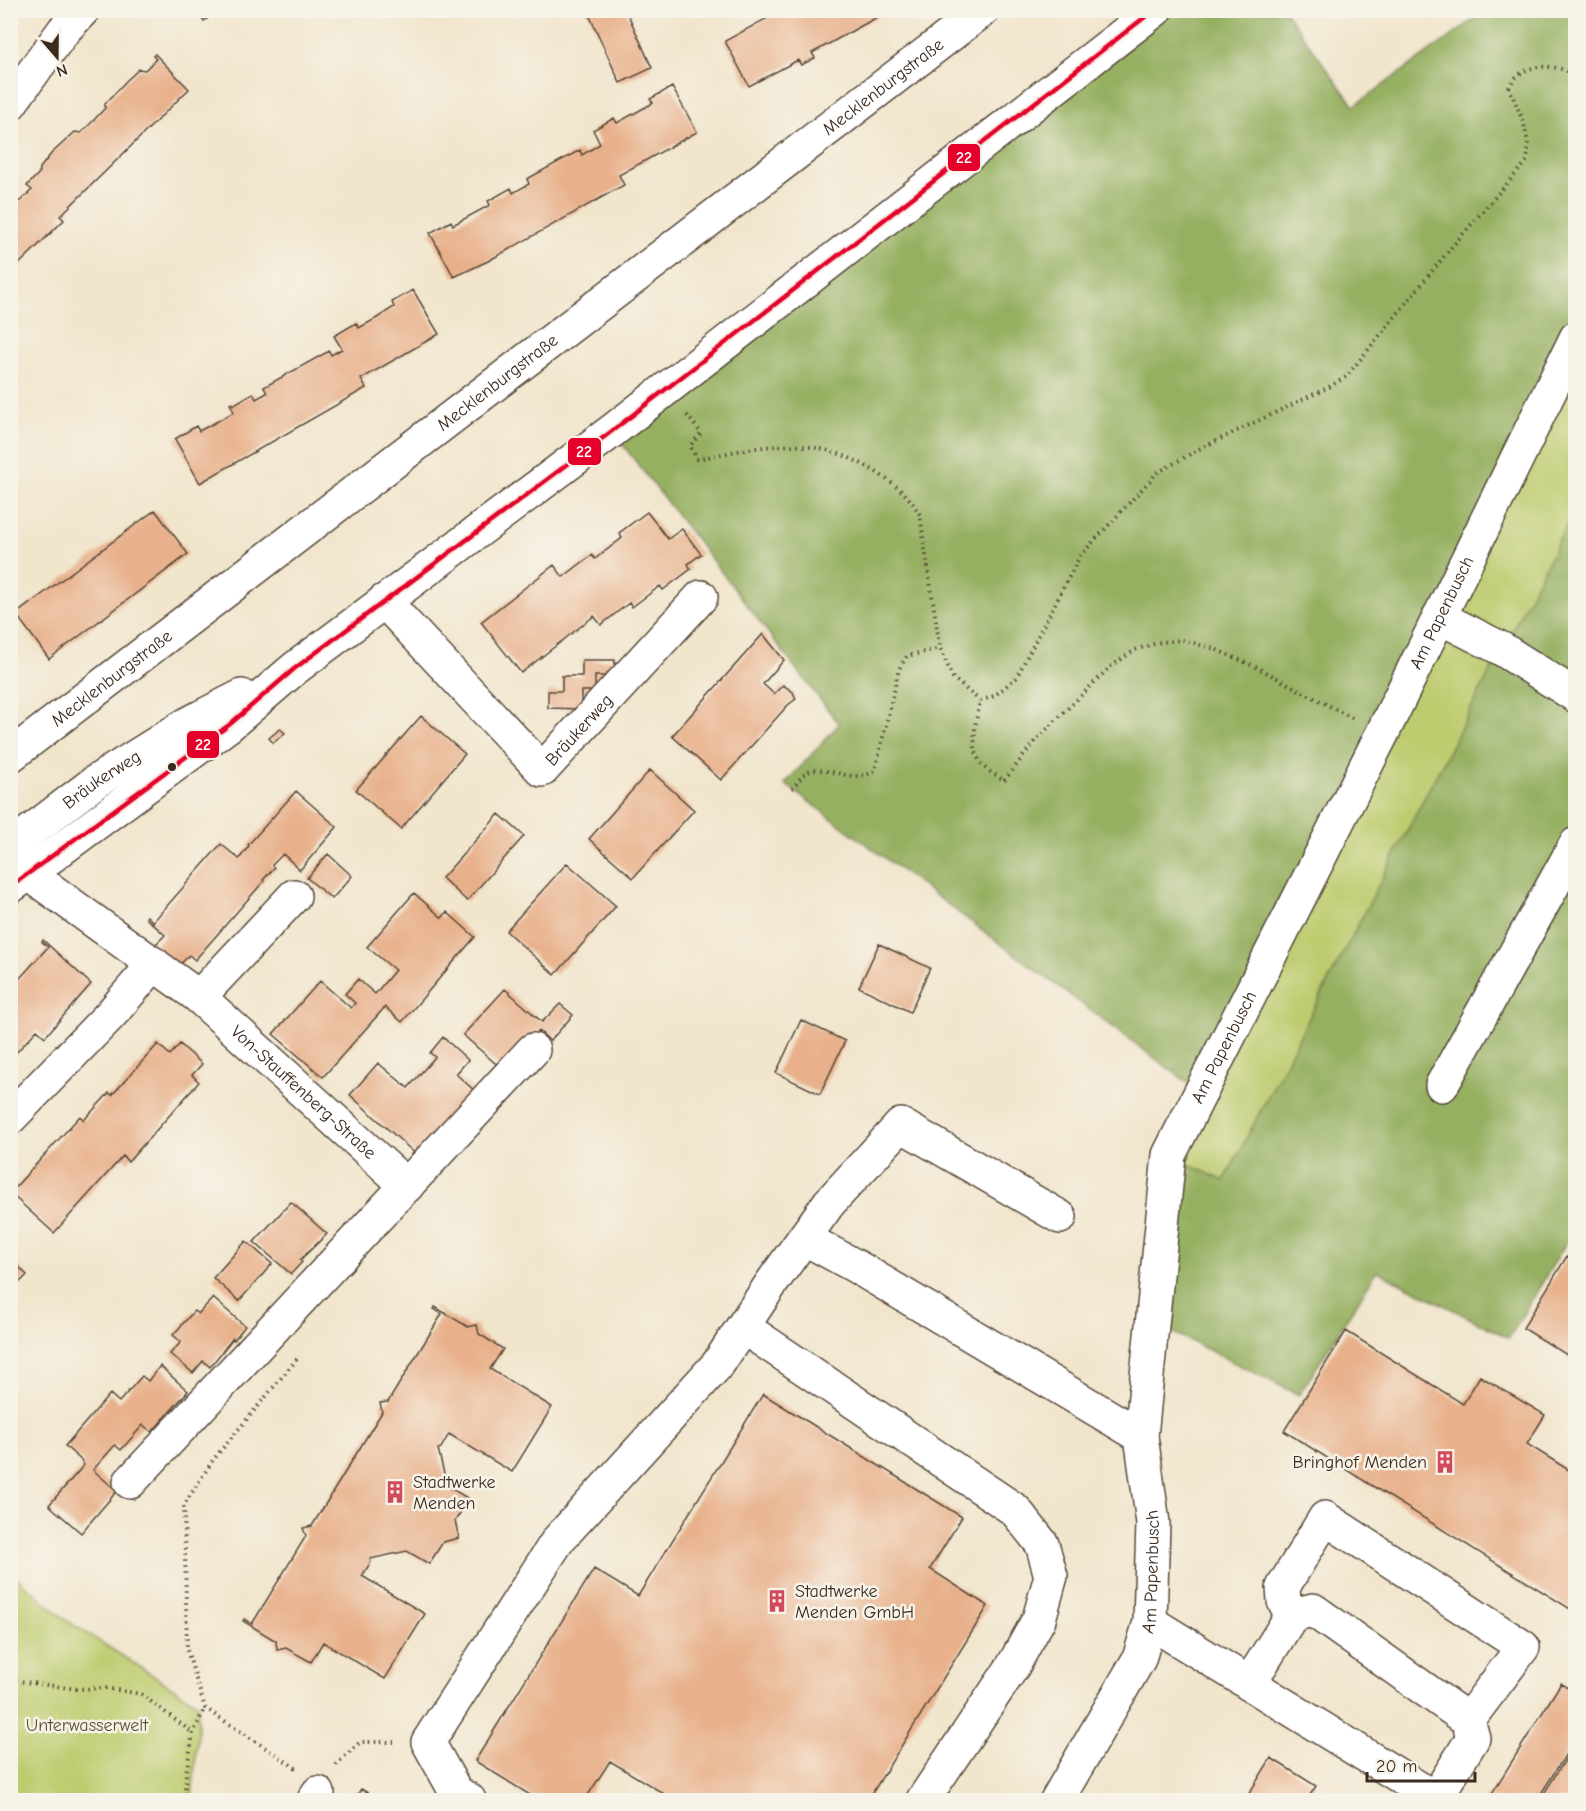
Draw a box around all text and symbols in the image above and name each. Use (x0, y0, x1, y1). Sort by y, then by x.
north arrow (27, 27, 87, 87)
street label: Mecklenburgstraße (818, 34, 948, 140)
text: N (54, 60, 70, 80)
line badge: 22 (947, 143, 981, 172)
text: 22 (956, 149, 972, 167)
street label: Mecklenburgstraße (433, 329, 562, 435)
line badge: 22 (567, 437, 602, 466)
text: 22 (576, 443, 592, 461)
street label: Am Papenbusch (1405, 553, 1478, 673)
street label: Mecklenburgstraße (47, 625, 176, 731)
street label: Bräukerweg (541, 690, 617, 770)
line badge: 22 (186, 730, 220, 759)
text: 22 (195, 736, 211, 754)
street label: Bräukerweg (58, 746, 145, 813)
unlabelled marker (166, 761, 178, 773)
street label: Am Papenbusch (1186, 987, 1261, 1107)
street label: Von-Stauffenberg-Straße (227, 1021, 381, 1163)
building icon: Bringhof Menden (1432, 1449, 1458, 1475)
place label: Bringhof Menden (1292, 1452, 1427, 1473)
place label: Stadtwerke Menden (413, 1472, 496, 1514)
building icon: Stadtwerke Menden (382, 1479, 408, 1505)
street label: Am Papenbusch (1137, 1509, 1164, 1636)
place label: Stadtwerke Menden GmbH (795, 1581, 914, 1623)
building icon: Stadtwerke Menden GmbH (764, 1588, 790, 1614)
park label: Unterwasserwelt (26, 1715, 149, 1736)
scale bar (1367, 1745, 1475, 1783)
text: 20 m (1376, 1756, 1417, 1777)

